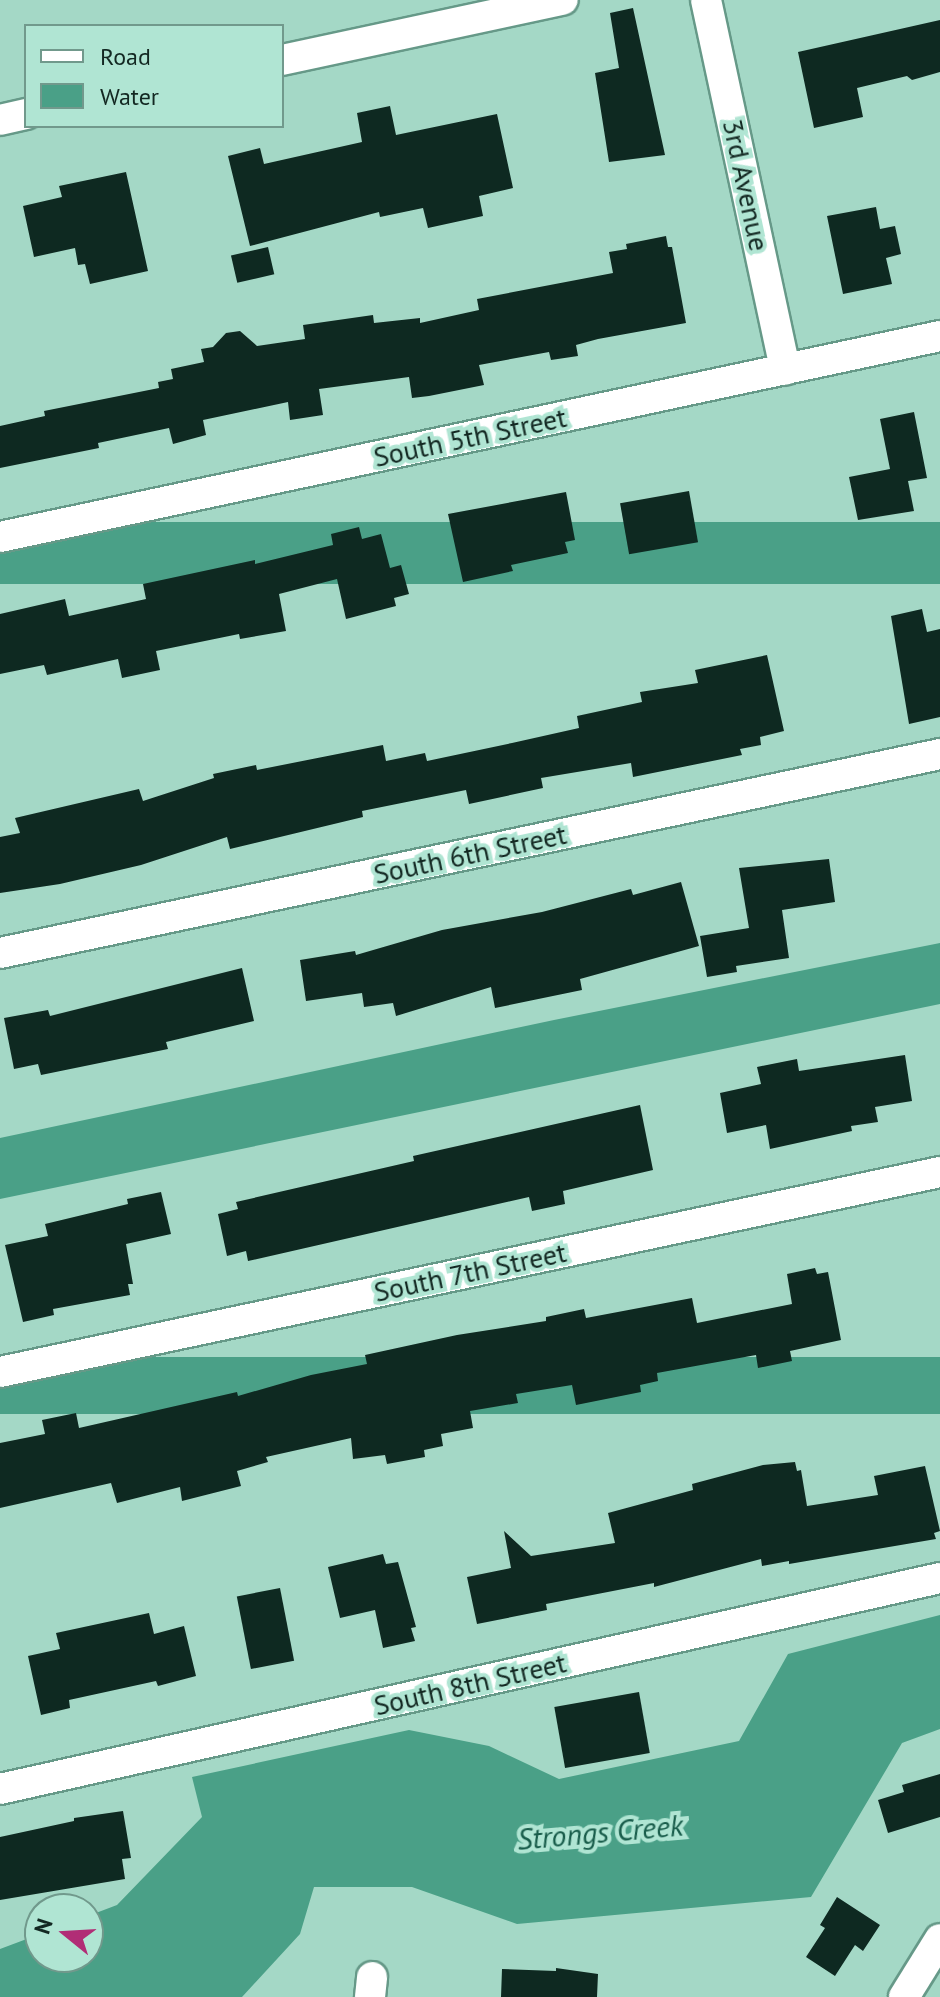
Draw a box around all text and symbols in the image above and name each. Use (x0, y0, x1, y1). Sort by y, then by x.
legend (24, 24, 284, 128)
text: Road (100, 41, 151, 72)
text: Water (100, 81, 159, 112)
street label: 3rd Avenue (716, 116, 776, 254)
street label: South 5th Street (370, 400, 570, 474)
street label: South 6th Street (370, 817, 570, 891)
street label: South 7th Street (371, 1235, 569, 1309)
street label: South 8th Street (371, 1646, 569, 1722)
water label: Strongs Creek (515, 1807, 685, 1857)
north arrow (24, 1893, 104, 1973)
text: N (28, 1915, 59, 1937)

